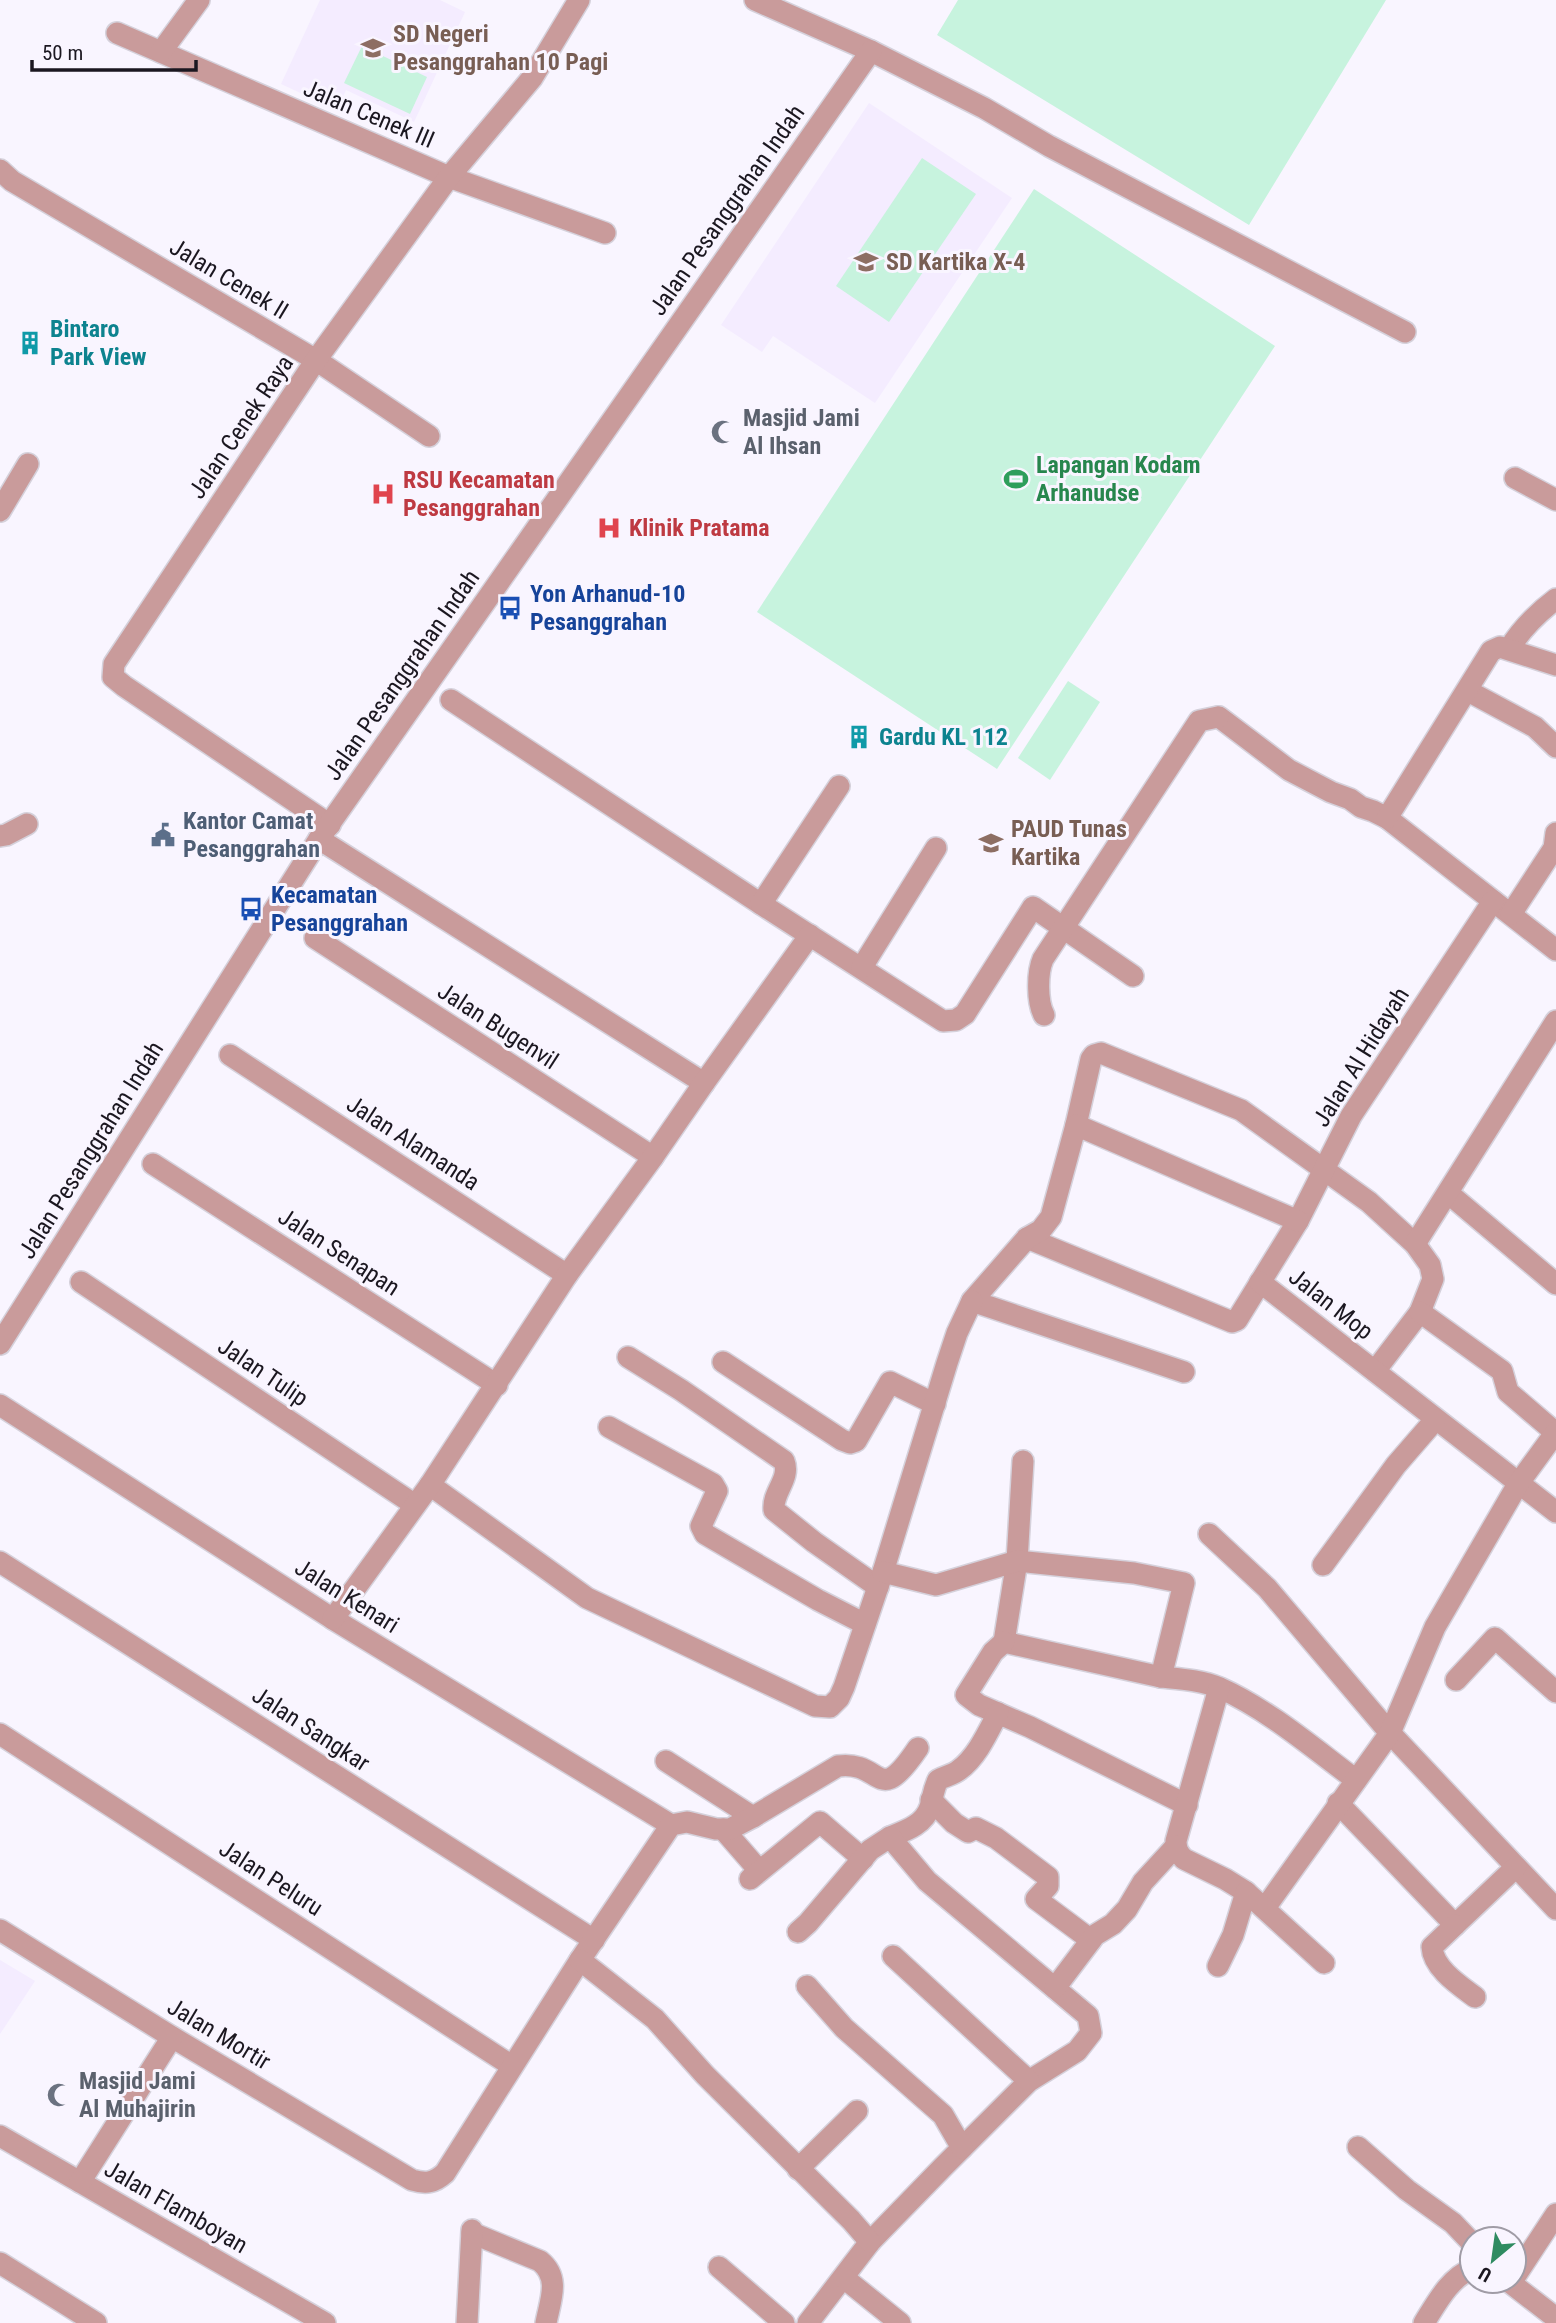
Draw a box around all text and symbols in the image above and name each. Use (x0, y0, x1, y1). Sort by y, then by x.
place label: SD Negeri Pesanggrahan 10 Pagi (393, 20, 608, 76)
scale bar (32, 28, 196, 72)
school or university icon: SD Negeri Pesanggrahan 10 Pagi (359, 34, 387, 62)
text: 50 m (42, 41, 83, 65)
street label: Jalan Cenek III (299, 74, 439, 154)
street label: Jalan Pesanggrahan Indah (644, 99, 810, 321)
street label: Jalan Cenek II (165, 233, 293, 325)
school or university icon: SD Kartika X-4 (852, 248, 880, 276)
place label: SD Kartika X-4 (886, 248, 1025, 276)
place label: Bintaro Park View (50, 315, 146, 371)
building icon: Bintaro Park View (16, 329, 44, 357)
street label: Jalan Cenek Raya (183, 350, 299, 504)
place label: Masjid Jami Al Ihsan (743, 404, 860, 460)
mosque icon: Masjid Jami Al Ihsan (709, 418, 737, 446)
place label: Lapangan Kodam Arhanudse (1036, 451, 1200, 507)
sports icon: Lapangan Kodam Arhanudse (1002, 465, 1030, 493)
place label: RSU Kecamatan Pesanggrahan (403, 466, 555, 522)
hospital icon: RSU Kecamatan Pesanggrahan (369, 480, 397, 508)
hospital icon: Klinik Pratama (595, 514, 623, 542)
place label: Klinik Pratama (629, 514, 770, 542)
street label: Jalan Pesanggrahan Indah (319, 564, 485, 786)
place label: Yon Arhanud-10 Pesanggrahan (530, 580, 685, 636)
bus stop icon: Yon Arhanud-10 Pesanggrahan (496, 594, 524, 622)
building icon: Gardu KL 112 (845, 723, 873, 751)
place label: Gardu KL 112 (879, 723, 1008, 751)
place label: Kantor Camat Pesanggrahan (183, 807, 320, 863)
place label: PAUD Tunas Kartika (1011, 815, 1127, 871)
public building icon: Kantor Camat Pesanggrahan (149, 821, 177, 849)
school or university icon: PAUD Tunas Kartika (977, 829, 1005, 857)
place label: Kecamatan Pesanggrahan (271, 881, 408, 937)
bus stop icon: Kecamatan Pesanggrahan (237, 895, 265, 923)
street label: Jalan Bugenvil (433, 977, 563, 1075)
street label: Jalan Al Hidayah (1307, 982, 1415, 1132)
street label: Jalan Pesanggrahan Indah (13, 1036, 169, 1264)
street label: Jalan Alamanda (341, 1090, 485, 1196)
street label: Jalan Senapan (273, 1202, 405, 1302)
street label: Jalan Mop (1283, 1262, 1379, 1346)
street label: Jalan Tulip (213, 1332, 313, 1412)
street label: Jalan Kenari (290, 1553, 404, 1639)
street label: Jalan Sangkar (247, 1681, 375, 1777)
street label: Jalan Peluru (214, 1834, 328, 1922)
street label: Jalan Mortir (162, 1992, 276, 2076)
place label: Masjid Jami Al Muhajirin (79, 2067, 196, 2123)
mosque icon: Masjid Jami Al Muhajirin (45, 2081, 73, 2109)
street label: Jalan Flamboyan (100, 2155, 252, 2259)
north arrow (1458, 2225, 1528, 2295)
text: U (1475, 2262, 1495, 2287)

